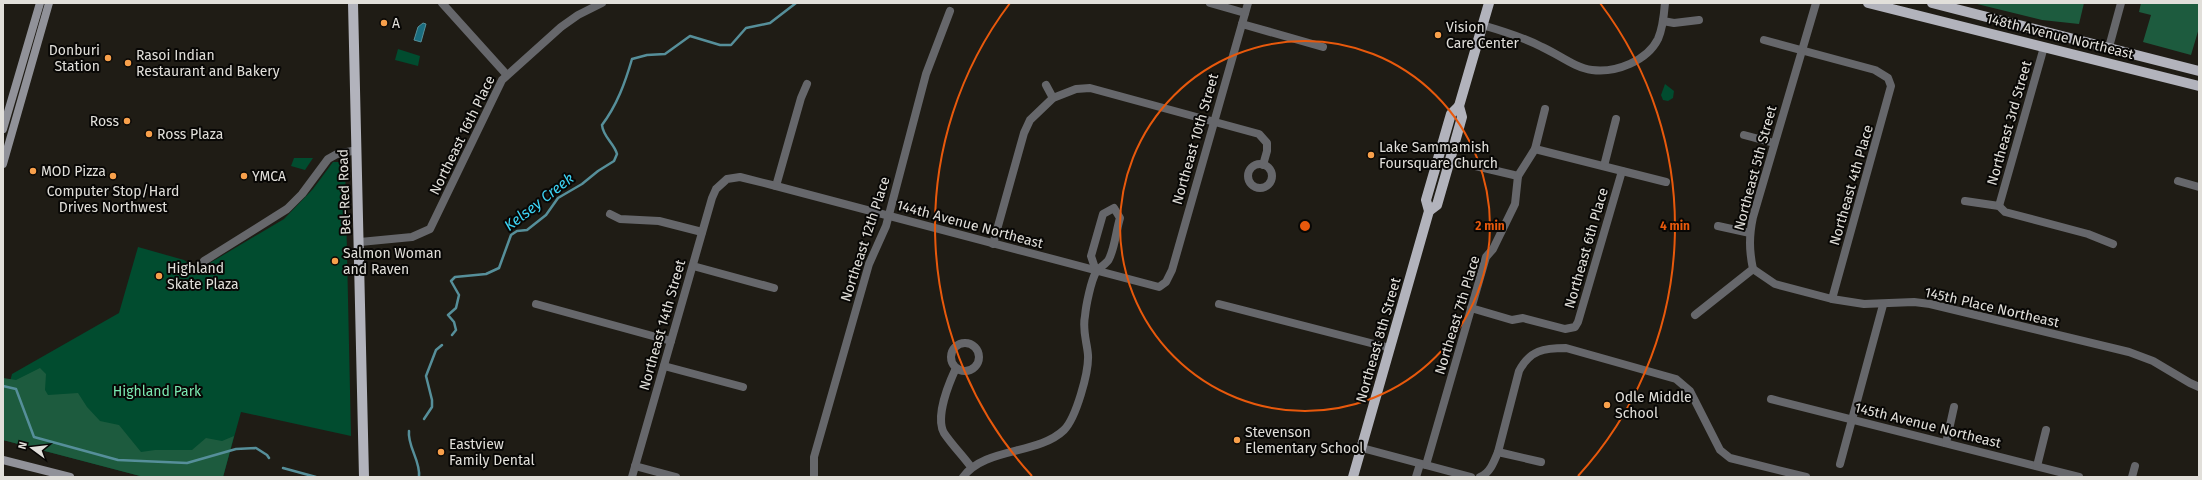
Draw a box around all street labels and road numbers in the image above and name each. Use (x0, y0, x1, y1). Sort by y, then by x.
street label: 148th Avenue Northeast (1984, 10, 2136, 63)
street label: Northeast 3rd Street (1984, 58, 2036, 187)
street label: Northeast 10th Street (1169, 71, 1223, 207)
street label: Northeast 16th Place (426, 73, 499, 198)
street label: Northeast 5th Street (1731, 103, 1781, 232)
street label: Northeast 4th Place (1826, 123, 1877, 247)
street label: Bel-Red Road (335, 149, 354, 235)
street label: Northeast 12th Place (837, 175, 894, 304)
street label: Northeast 6th Place (1561, 186, 1612, 310)
street label: 144th Avenue Northeast (895, 197, 1046, 252)
street label: Northeast 7th Place (1431, 254, 1484, 377)
street label: Northeast 14th Street (636, 257, 690, 392)
street label: Northeast 8th Street (1352, 275, 1405, 405)
street label: 145th Place Northeast (1923, 284, 2062, 331)
street label: 145th Avenue Northeast (1853, 399, 2004, 452)

